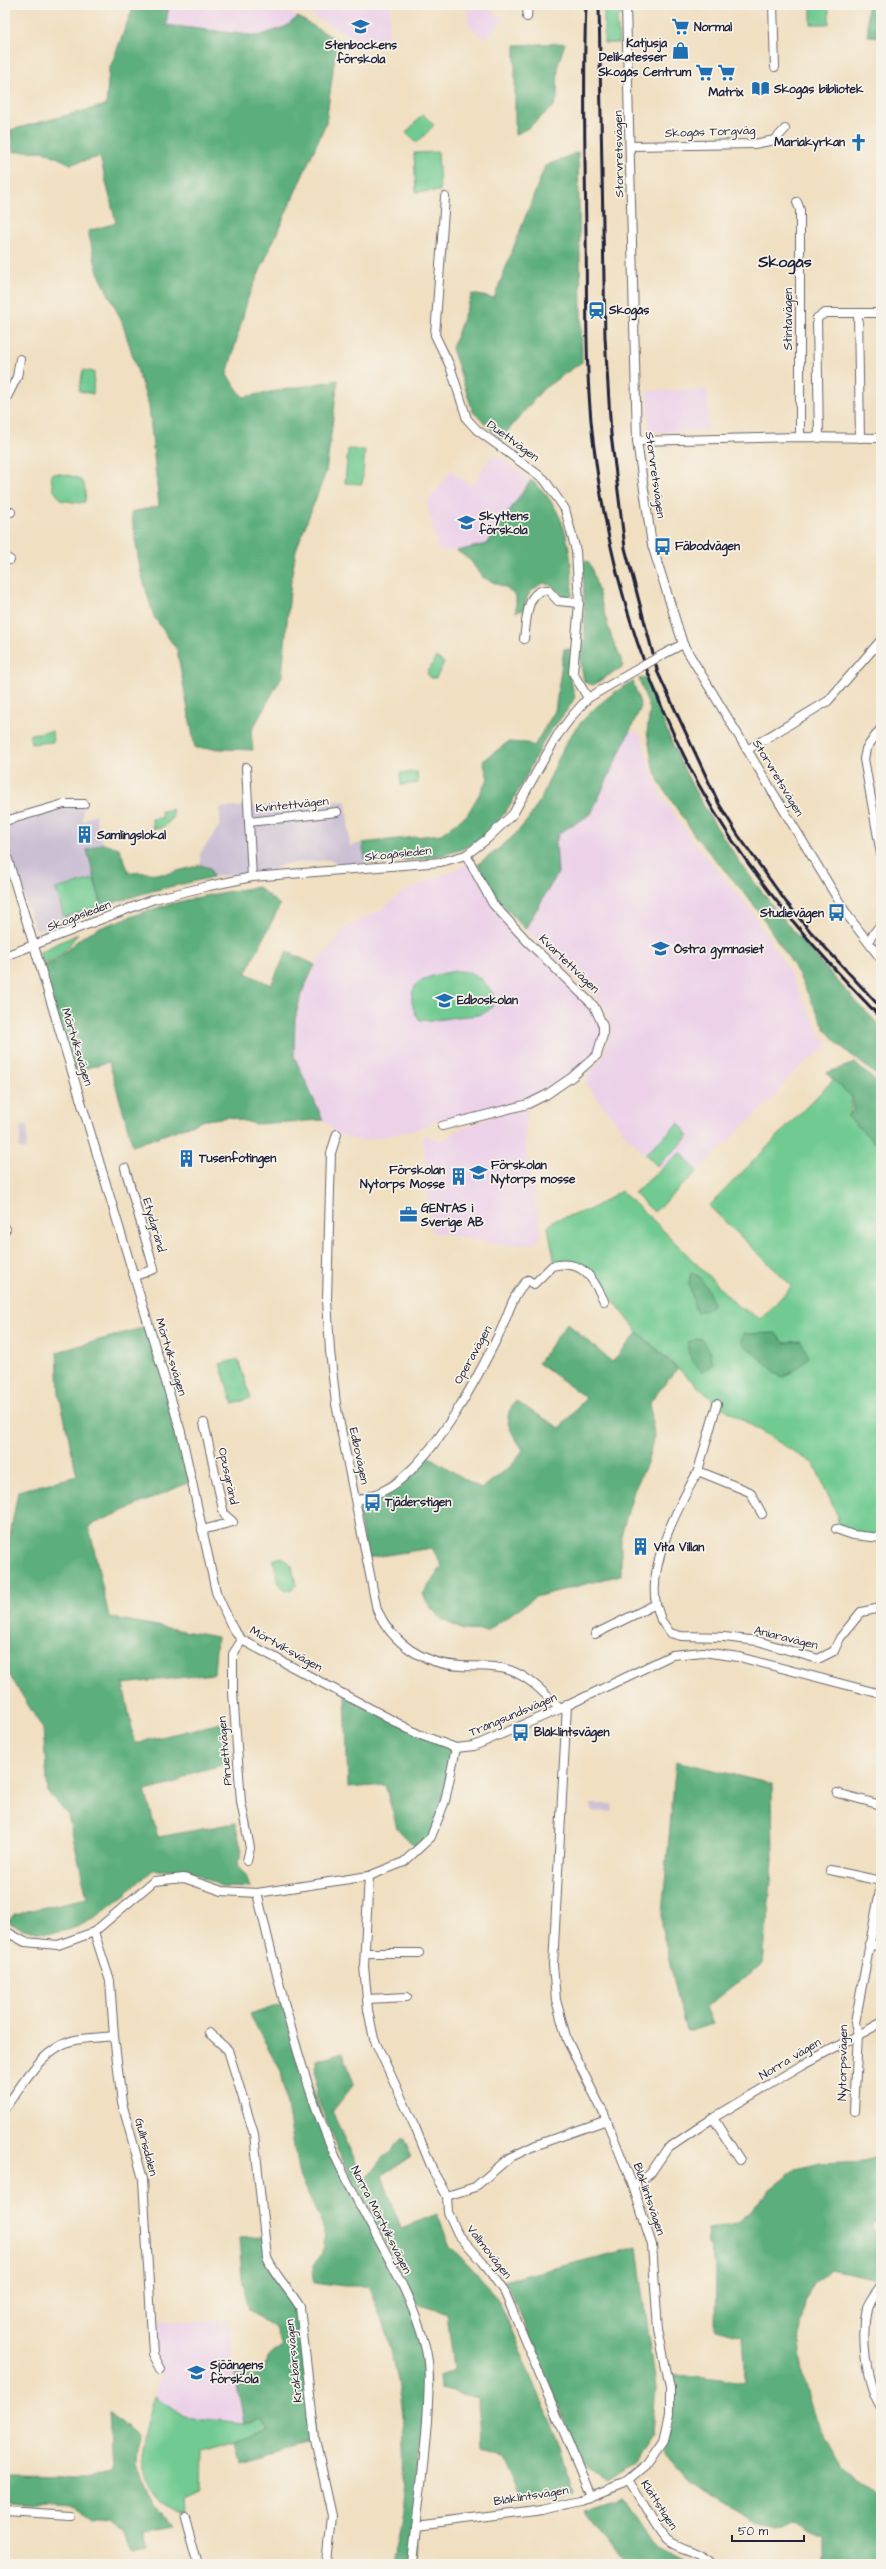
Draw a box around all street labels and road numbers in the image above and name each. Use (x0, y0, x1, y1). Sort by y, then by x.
street label: Storvretsvägen (610, 110, 629, 198)
street label: Skogås Torgväg (664, 122, 756, 143)
street label: Stintavägen (780, 288, 798, 350)
street label: Duettvägen (483, 416, 543, 467)
street label: Storvretsvägen (640, 431, 669, 519)
street label: Storvretsvägen (747, 736, 808, 820)
street label: Kvintettvägen (255, 793, 329, 818)
street label: Skogåsleden (364, 842, 432, 867)
street label: Skogåsleden (45, 896, 114, 937)
street label: Kvartettvägen (534, 931, 603, 998)
street label: Mörtviksvägen (56, 1006, 97, 1088)
street label: Etydgränd (137, 1196, 170, 1254)
street label: Mörtviksvägen (150, 1316, 191, 1398)
street label: Operavägen (450, 1322, 497, 1388)
street label: Edbovägen (344, 1426, 373, 1486)
street label: Opusgränd (213, 1446, 242, 1506)
street label: Mörtviksvägen (246, 1622, 325, 1677)
street label: Aniaravägen (752, 1622, 820, 1655)
street label: Trångsundsvägen (467, 1689, 560, 1742)
street label: Piruettvägen (214, 1716, 237, 1786)
street label: Nytorpsvägen (834, 2025, 853, 2101)
street label: Norra vägen (756, 2034, 825, 2085)
street label: Gullrisdalen (130, 2116, 162, 2178)
street label: Blåklintsvägen (628, 2161, 669, 2238)
street label: Norra Mörtviksvägen (346, 2163, 416, 2277)
street label: Vallmovägen (462, 2221, 516, 2283)
street label: Kråkbärsvägen (281, 2318, 308, 2404)
street label: Klättstigen (636, 2477, 681, 2534)
street label: Blåklintsvägen (492, 2482, 570, 2511)

